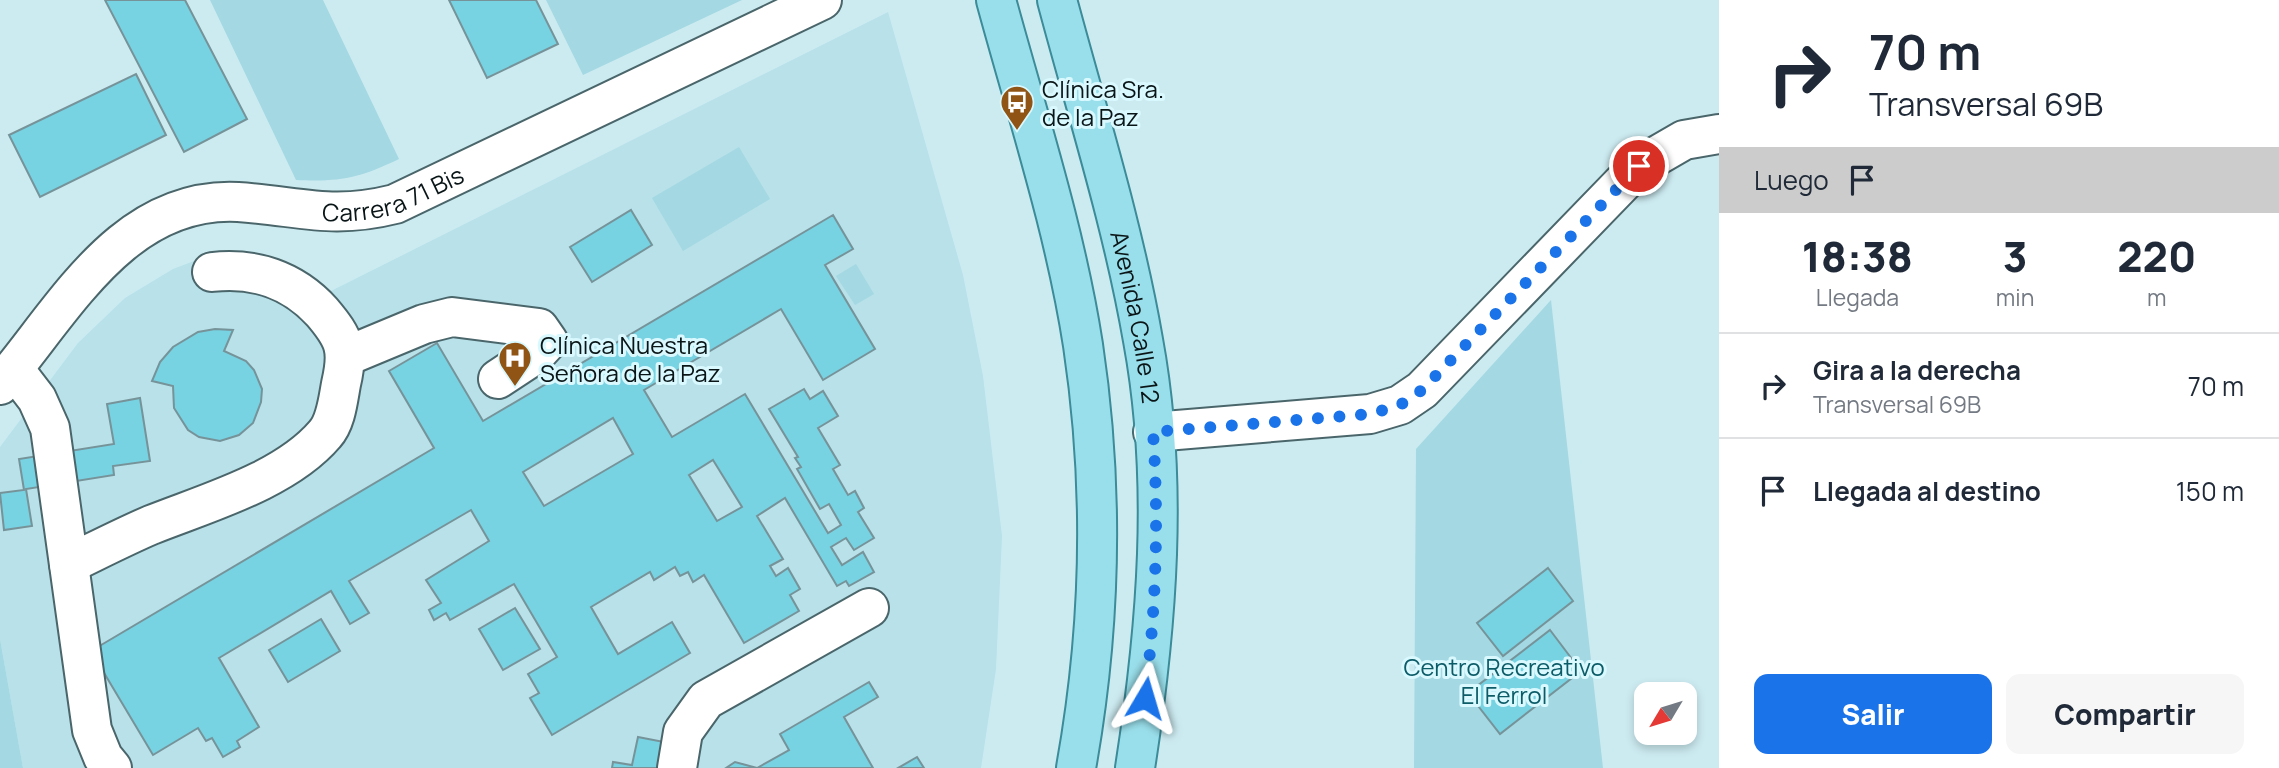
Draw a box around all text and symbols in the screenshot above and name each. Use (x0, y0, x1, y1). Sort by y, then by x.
text: 70 m (1869, 18, 1981, 85)
icon: right (1754, 28, 1845, 119)
place label: Clínica Sra. de la Paz (1042, 72, 1164, 133)
text: Transversal 69B (1869, 82, 2103, 126)
bus stop icon: Clínica Sra. de la Paz (998, 83, 1036, 132)
pin (1609, 136, 1669, 196)
icon: arrive (1620, 147, 1658, 185)
street label: Carrera 71 Bis (322, 157, 469, 228)
icon: arrive (1843, 161, 1881, 199)
text: Luego (1754, 162, 1829, 198)
street label: Avenida Calle 12 (1104, 227, 1169, 405)
text: 18:38 (1802, 227, 1913, 285)
text: 3 (2003, 227, 2028, 285)
text: 220 (2117, 227, 2196, 285)
text: Llegada (1816, 281, 1899, 313)
text: min (1996, 281, 2034, 313)
text: m (2147, 281, 2166, 313)
place label: Clínica Nuestra Señora de la Paz (540, 328, 720, 389)
hospital icon: Clínica Nuestra Señora de la Paz (496, 339, 534, 388)
text: Gira a la derecha (1813, 352, 2021, 388)
icon: right (1754, 367, 1792, 405)
text: 70 m (2188, 368, 2244, 404)
text: Transversal 69B (1813, 388, 1981, 420)
icon: arrive (1754, 472, 1792, 510)
text: Llegada al destino (1813, 473, 2041, 509)
text: 150 m (2176, 473, 2244, 509)
park label: Centro Recreativo El Ferrol (1403, 650, 1605, 711)
position arrow (1108, 661, 1182, 735)
button: Salir (1754, 674, 1992, 754)
button: Compartir (2006, 674, 2244, 754)
north arrow (1634, 682, 1698, 746)
map controls (1634, 682, 1697, 745)

